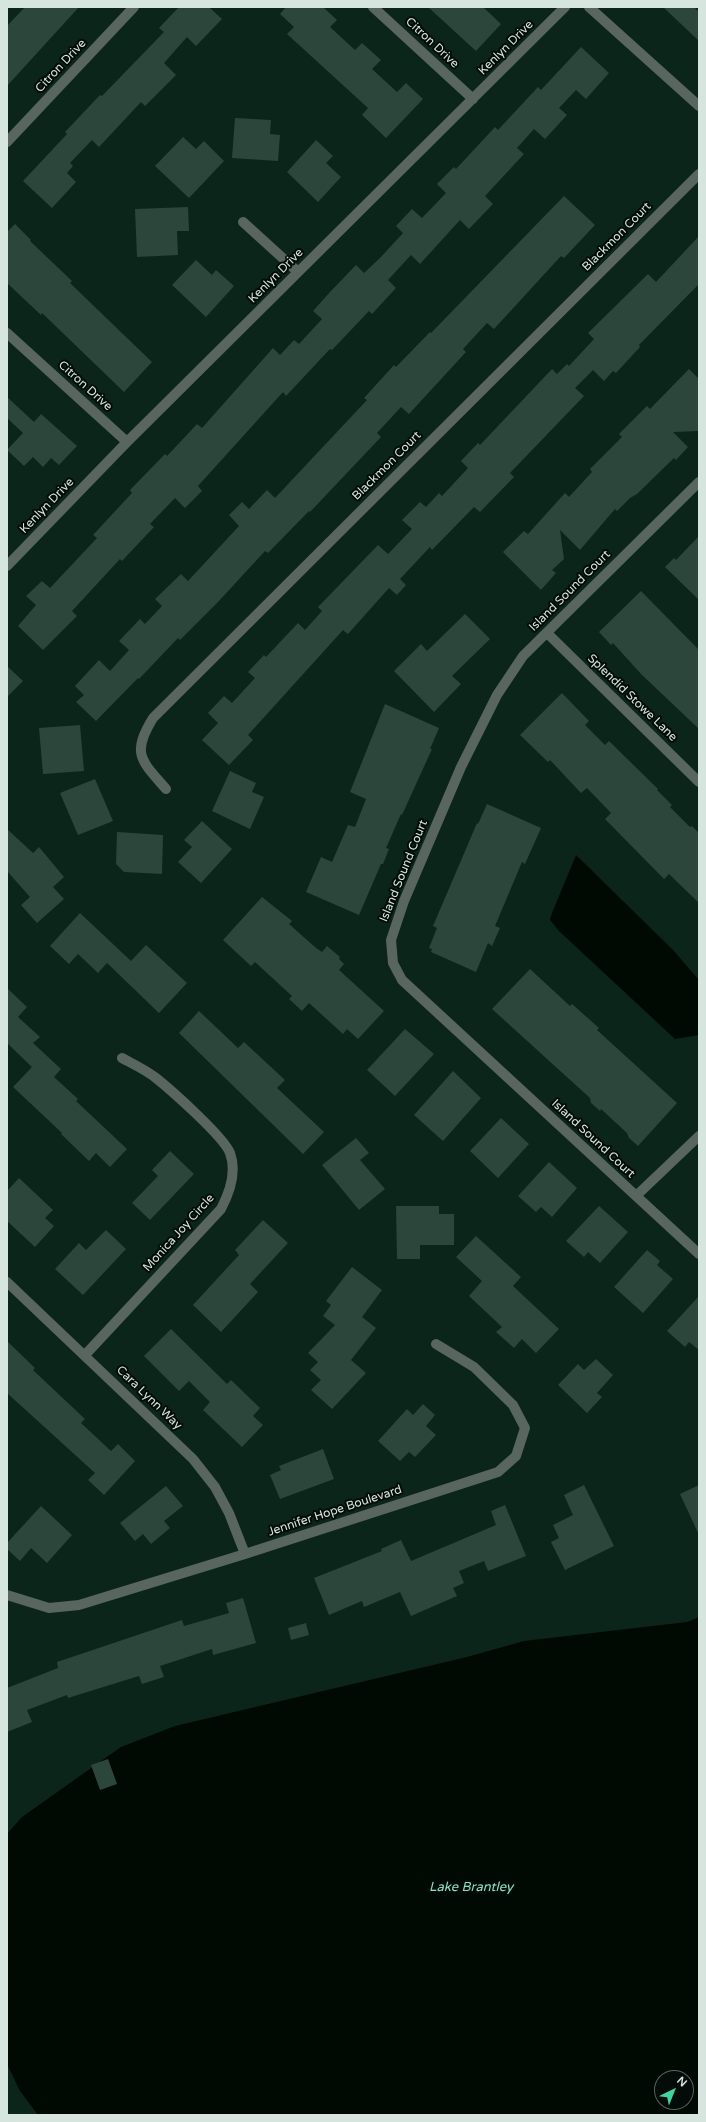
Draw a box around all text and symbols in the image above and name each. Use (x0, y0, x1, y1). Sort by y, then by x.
street label: Citron Drive (402, 15, 462, 71)
street label: Kenlyn Drive (476, 18, 536, 78)
street label: Citron Drive (33, 36, 89, 96)
street label: Blackmon Court (580, 200, 654, 274)
street label: Kenlyn Drive (246, 246, 306, 306)
street label: Citron Drive (55, 358, 115, 414)
street label: Blackmon Court (350, 429, 424, 503)
street label: Kenlyn Drive (17, 475, 77, 537)
street label: Island Sound Court (526, 547, 614, 635)
street label: Splendid Stowe Lane (584, 651, 680, 745)
street label: Island Sound Court (377, 818, 431, 924)
street label: Island Sound Court (548, 1097, 638, 1181)
street label: Monica Joy Circle (140, 1191, 218, 1275)
street label: Cara Lynn Way (113, 1363, 185, 1433)
street label: Jennifer Hope Boulevard (266, 1483, 404, 1539)
water label: Lake Brantley (429, 1880, 513, 1896)
north arrow (654, 2070, 694, 2110)
text: N (674, 2074, 690, 2089)

